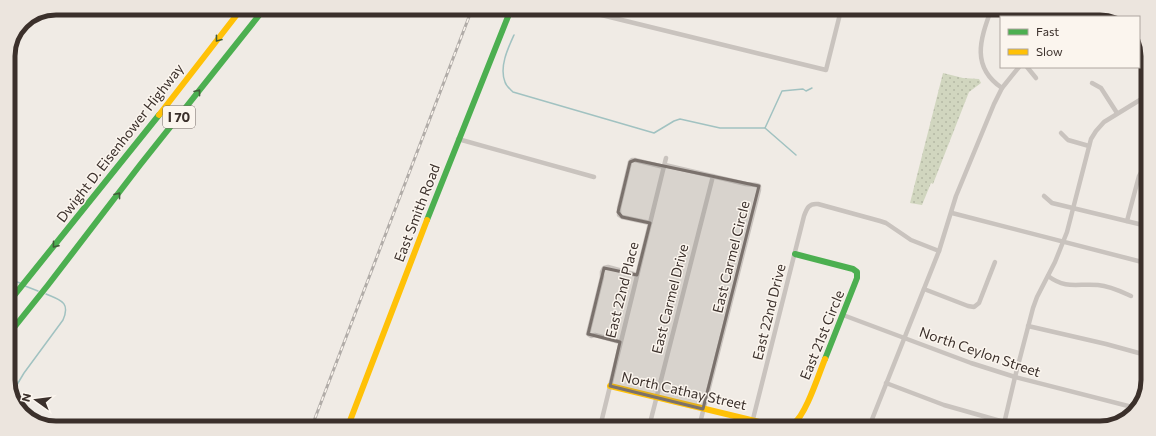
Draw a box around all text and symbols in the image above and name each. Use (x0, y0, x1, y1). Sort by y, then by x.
legend (1000, 16, 1140, 68)
text: Fast (1036, 24, 1059, 38)
one-way arrow (215, 35, 222, 42)
text: Slow (1036, 44, 1063, 58)
street label: Dwight D. Eisenhower Highway (52, 60, 187, 225)
one-way arrow (193, 90, 200, 97)
road number: I 70 (163, 106, 195, 128)
street label: East Smith Road (390, 161, 443, 264)
one-way arrow (113, 192, 120, 199)
street label: East Carmel Circle (708, 199, 753, 315)
one-way arrow (52, 240, 59, 248)
street label: East 22nd Place (601, 240, 642, 340)
street label: East Carmel Drive (648, 242, 691, 356)
street label: East 22nd Drive (748, 262, 789, 362)
street label: East 21st Circle (796, 287, 847, 382)
street label: North Ceylon Street (917, 323, 1043, 380)
street label: North Cathay Street (620, 368, 749, 413)
north arrow (16, 380, 56, 420)
text: N (19, 392, 33, 403)

